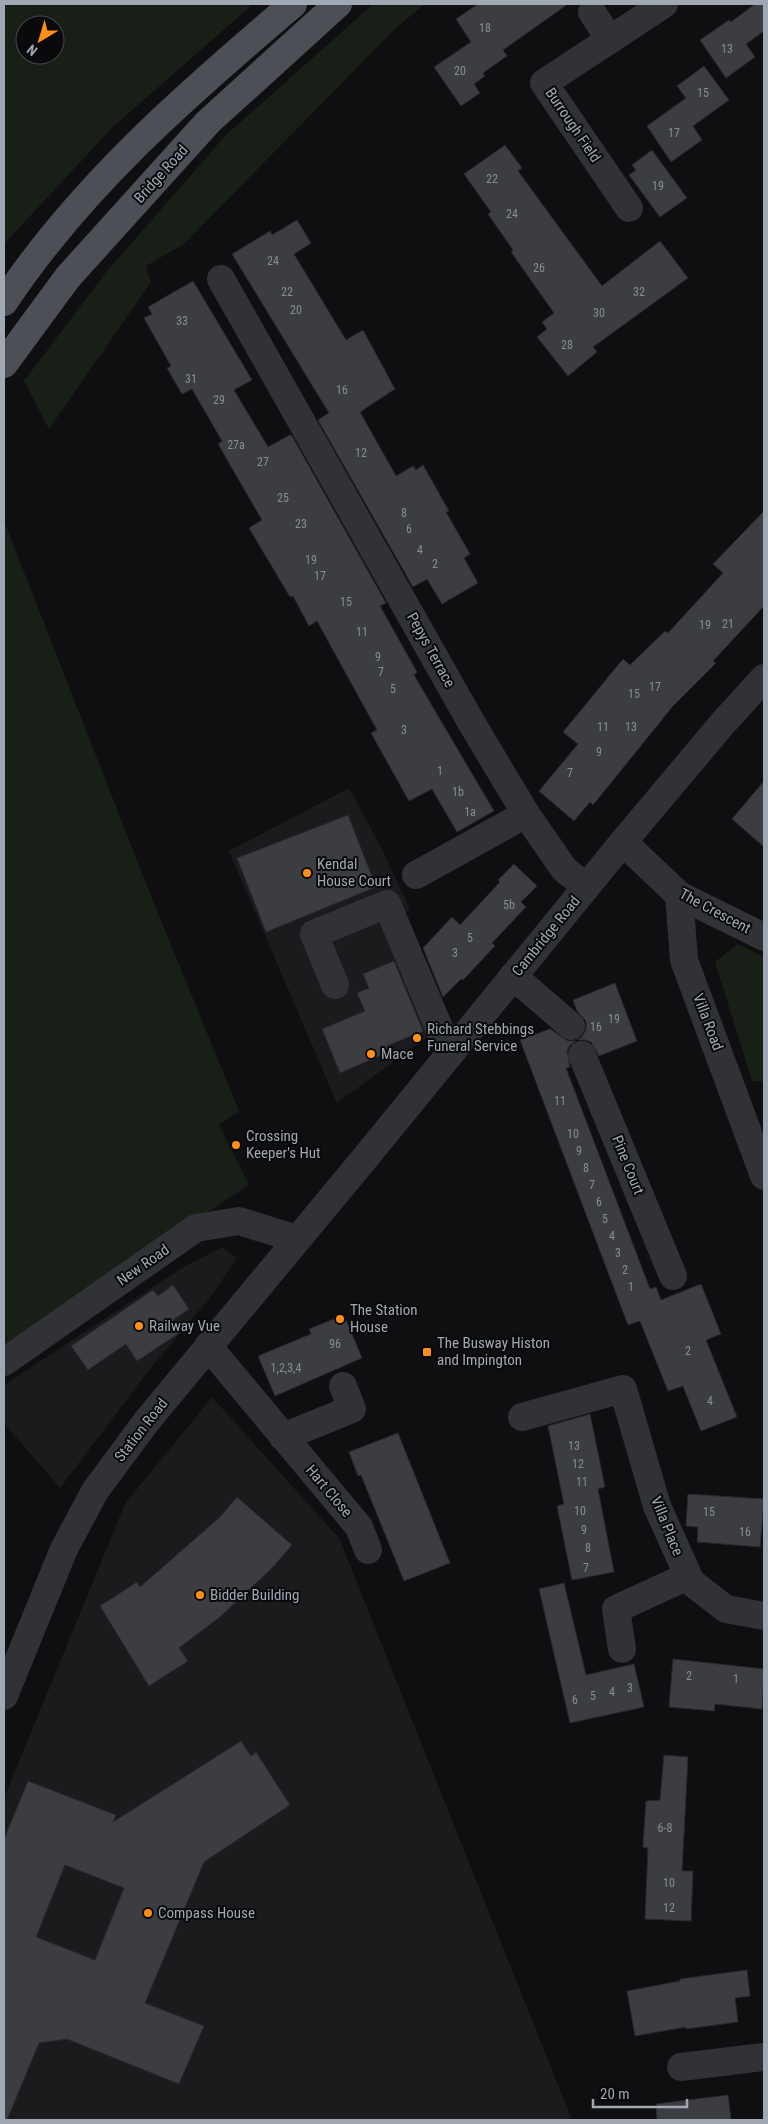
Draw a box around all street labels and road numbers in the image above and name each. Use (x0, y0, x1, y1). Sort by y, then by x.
street label: Burrough Field (542, 84, 604, 166)
street label: Bridge Road (130, 141, 192, 207)
street label: Pepys Terrace (403, 609, 459, 691)
street label: The Crescent (676, 885, 754, 937)
street label: Cambridge Road (508, 892, 584, 980)
street label: Villa Road (689, 991, 727, 1053)
street label: Pine Court (608, 1133, 648, 1197)
street label: New Road (113, 1241, 173, 1289)
street label: Station Road (111, 1395, 171, 1465)
street label: Hart Close (302, 1461, 356, 1521)
street label: Villa Place (647, 1494, 687, 1558)

